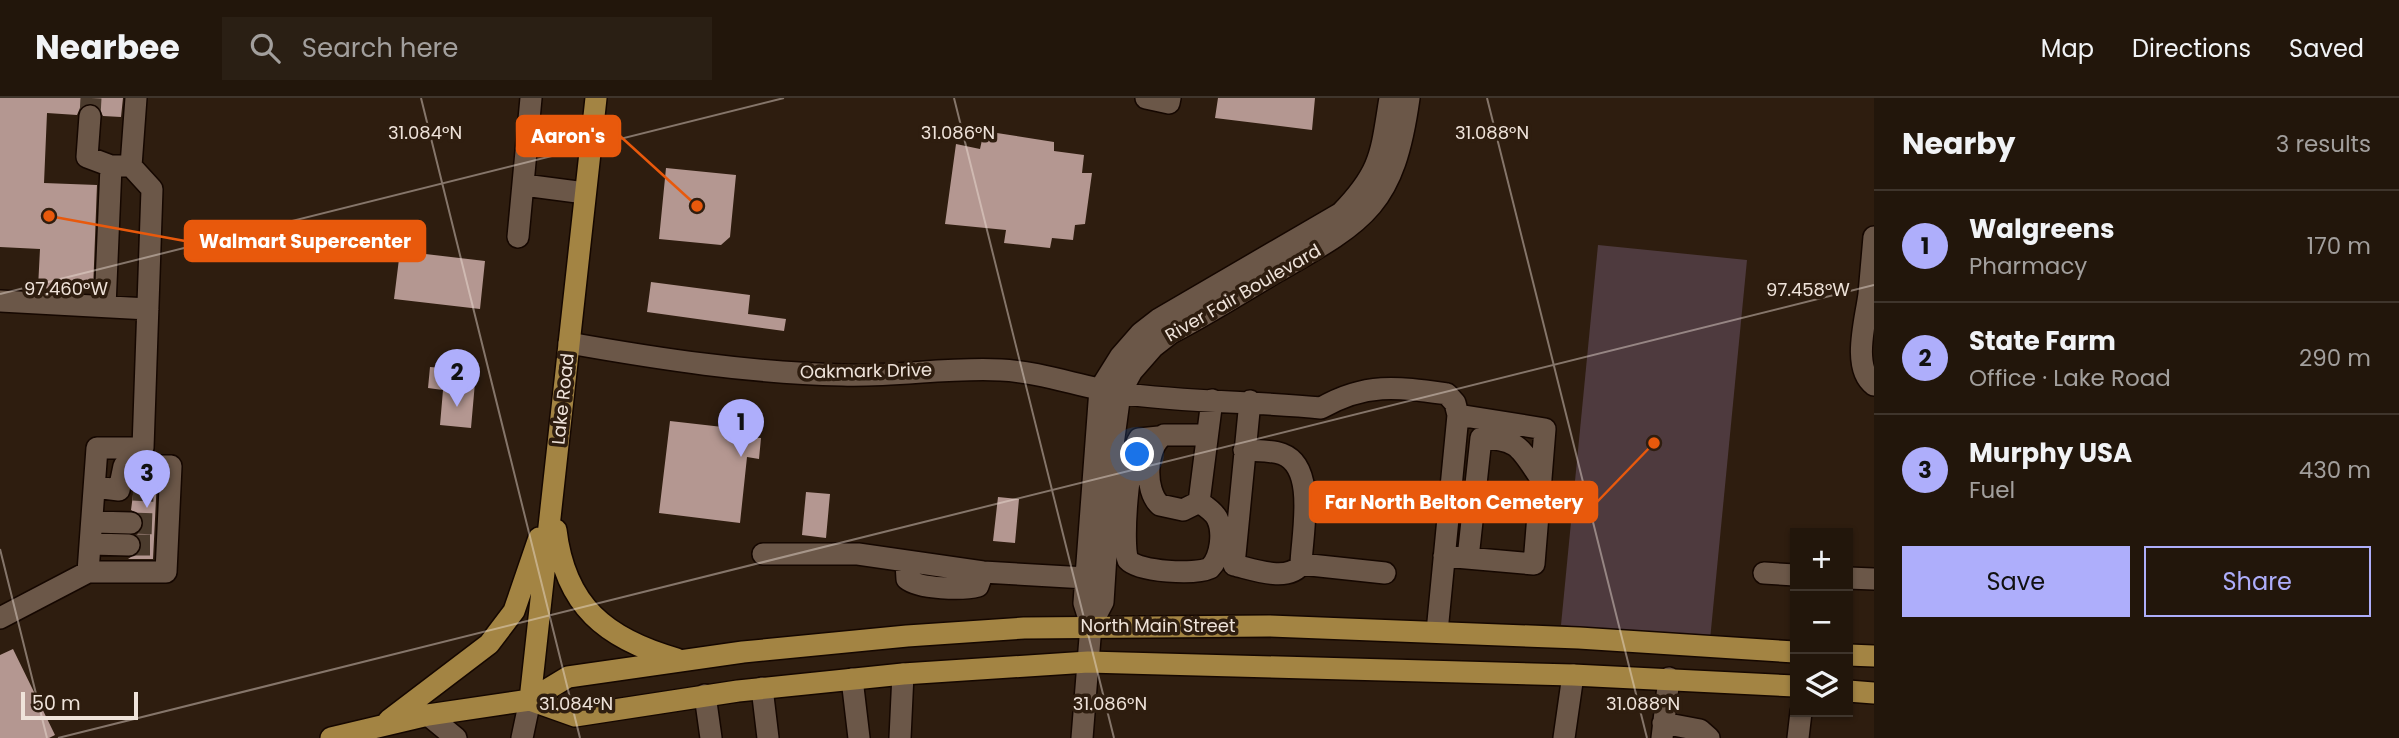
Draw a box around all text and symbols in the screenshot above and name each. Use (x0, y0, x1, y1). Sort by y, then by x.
search box (222, 17, 712, 80)
text: Nearbee (35, 24, 180, 71)
icon: search (246, 29, 284, 67)
text: Search here (302, 30, 458, 66)
text: Map (2041, 32, 2094, 65)
text: Directions (2132, 32, 2251, 65)
text: Saved (2289, 32, 2364, 65)
callout: Aaron's (517, 116, 620, 156)
text: 31.084°N (388, 120, 462, 145)
text: 31.086°N (921, 120, 995, 145)
text: 31.088°N (1455, 120, 1529, 145)
text: Nearby (1902, 122, 2016, 165)
text: Aaron's (531, 123, 605, 150)
text: 3 results (2276, 128, 2371, 160)
text: Walgreens (1969, 211, 2115, 247)
callout: Walmart Supercenter (185, 221, 425, 261)
text: Walmart Supercenter (199, 228, 411, 255)
text: 1 (1921, 230, 1929, 262)
text: 170 m (2307, 230, 2371, 262)
street label: River Fair Boulevard (1160, 238, 1325, 347)
text: Pharmacy (1969, 250, 2087, 282)
text: 97.460°W (24, 276, 108, 301)
text: 97.458°W (1766, 277, 1850, 302)
text: State Farm (1969, 323, 2116, 359)
text: 2 (1918, 342, 1932, 374)
text: 290 m (2299, 342, 2371, 374)
pin: 2 (434, 349, 480, 407)
street label: Lake Road (545, 352, 580, 446)
street label: Oakmark Drive (800, 357, 932, 384)
text: Office · Lake Road (1969, 362, 2171, 394)
pin: 1 (718, 399, 764, 457)
text: Murphy USA (1969, 435, 2132, 471)
your location (1120, 437, 1154, 471)
pin: 3 (124, 450, 170, 508)
text: 3 (1918, 454, 1932, 486)
text: 430 m (2299, 454, 2371, 486)
text: Fuel (1969, 474, 2015, 506)
callout: Far North Belton Cemetery (1310, 482, 1597, 522)
text: Far North Belton Cemetery (1325, 489, 1584, 516)
map controls (1790, 528, 1853, 717)
button: + (1790, 528, 1853, 591)
button: Save (1902, 546, 2130, 617)
button: Share (2144, 546, 2371, 617)
button: − (1790, 591, 1853, 654)
street label: North Main Street (1081, 613, 1235, 638)
button: layers (1790, 654, 1853, 717)
scale bar (21, 689, 138, 721)
text: 50 m (32, 690, 81, 717)
text: 31.084°N (539, 691, 613, 716)
text: 31.086°N (1073, 691, 1147, 716)
text: 31.088°N (1606, 691, 1680, 716)

